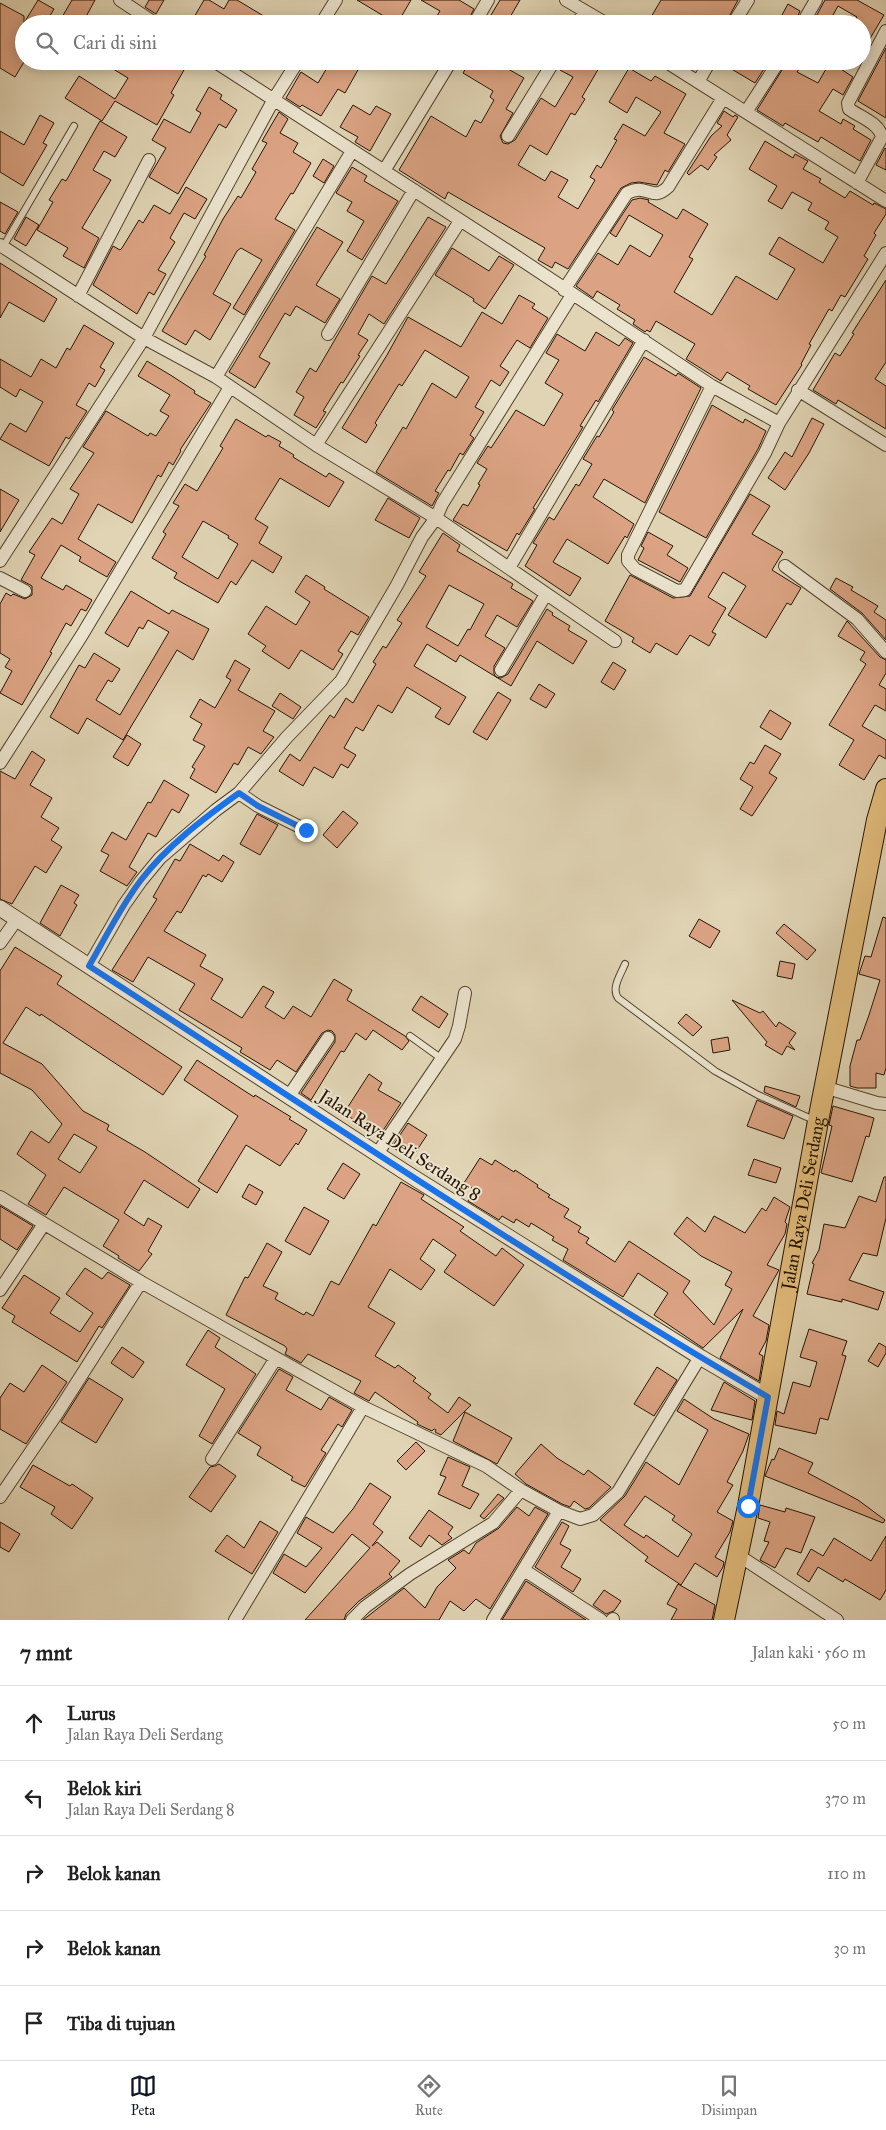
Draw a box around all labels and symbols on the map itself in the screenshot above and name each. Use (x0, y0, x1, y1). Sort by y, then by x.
route end (295, 819, 318, 842)
street label: Jalan Raya Deli Serdang 8 (313, 1083, 485, 1206)
street label: Jalan Raya Deli Serdang (776, 1115, 831, 1294)
route start (737, 1495, 760, 1518)

